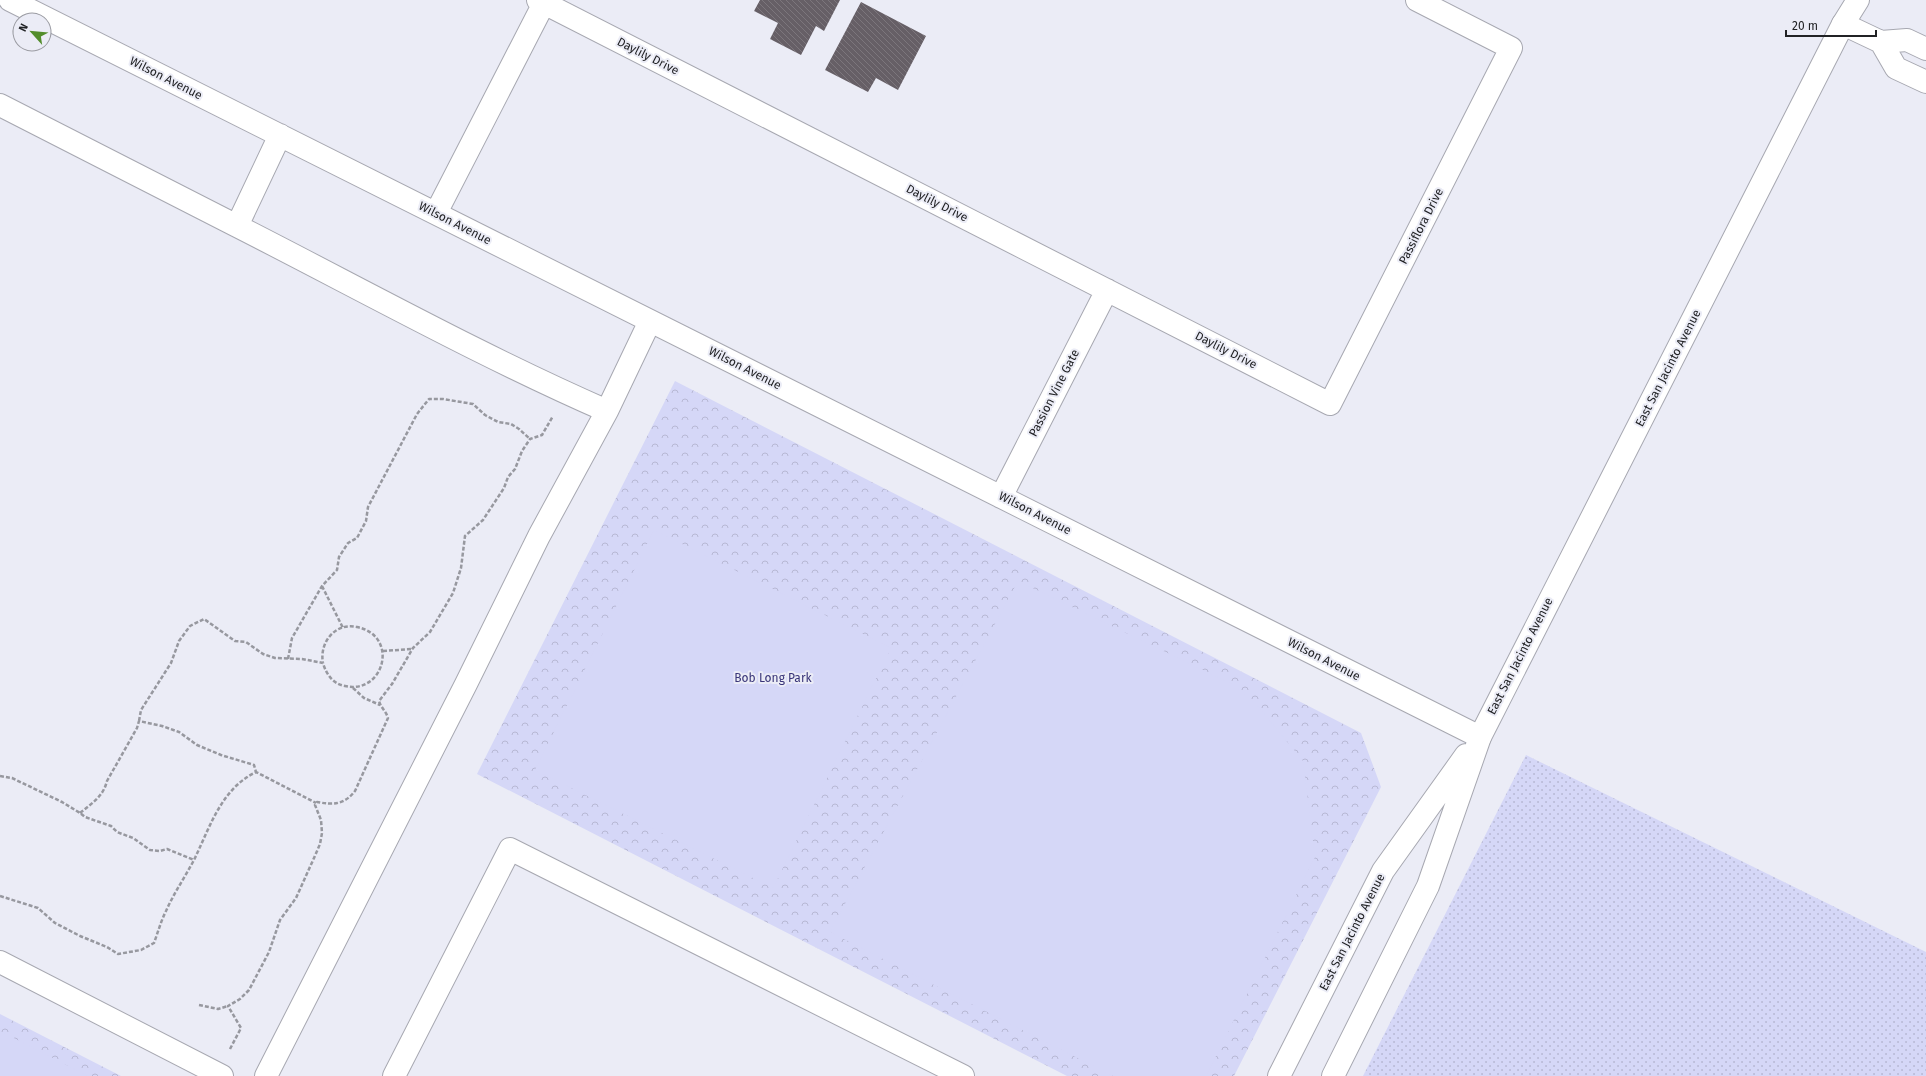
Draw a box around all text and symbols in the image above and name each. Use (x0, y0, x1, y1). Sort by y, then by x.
north arrow (12, 12, 52, 52)
scale bar (1786, 12, 1876, 38)
text: 20 m (1792, 19, 1818, 33)
text: N (16, 21, 31, 34)
street label: Daylily Drive (615, 34, 681, 78)
street label: Wilson Avenue (127, 54, 205, 102)
street label: Daylily Drive (904, 181, 970, 225)
street label: Passiflora Drive (1396, 186, 1446, 266)
street label: Wilson Avenue (416, 199, 494, 247)
street label: East San Jacinto Avenue (1632, 307, 1704, 429)
street label: Daylily Drive (1193, 328, 1259, 372)
street label: Wilson Avenue (706, 344, 784, 392)
street label: Passion Vine Gate (1026, 347, 1082, 439)
street label: Wilson Avenue (996, 489, 1074, 537)
street label: East San Jacinto Avenue (1484, 595, 1556, 717)
street label: Wilson Avenue (1285, 635, 1363, 683)
park label: Bob Long Park (734, 671, 813, 685)
street label: East San Jacinto Avenue (1316, 871, 1388, 993)

